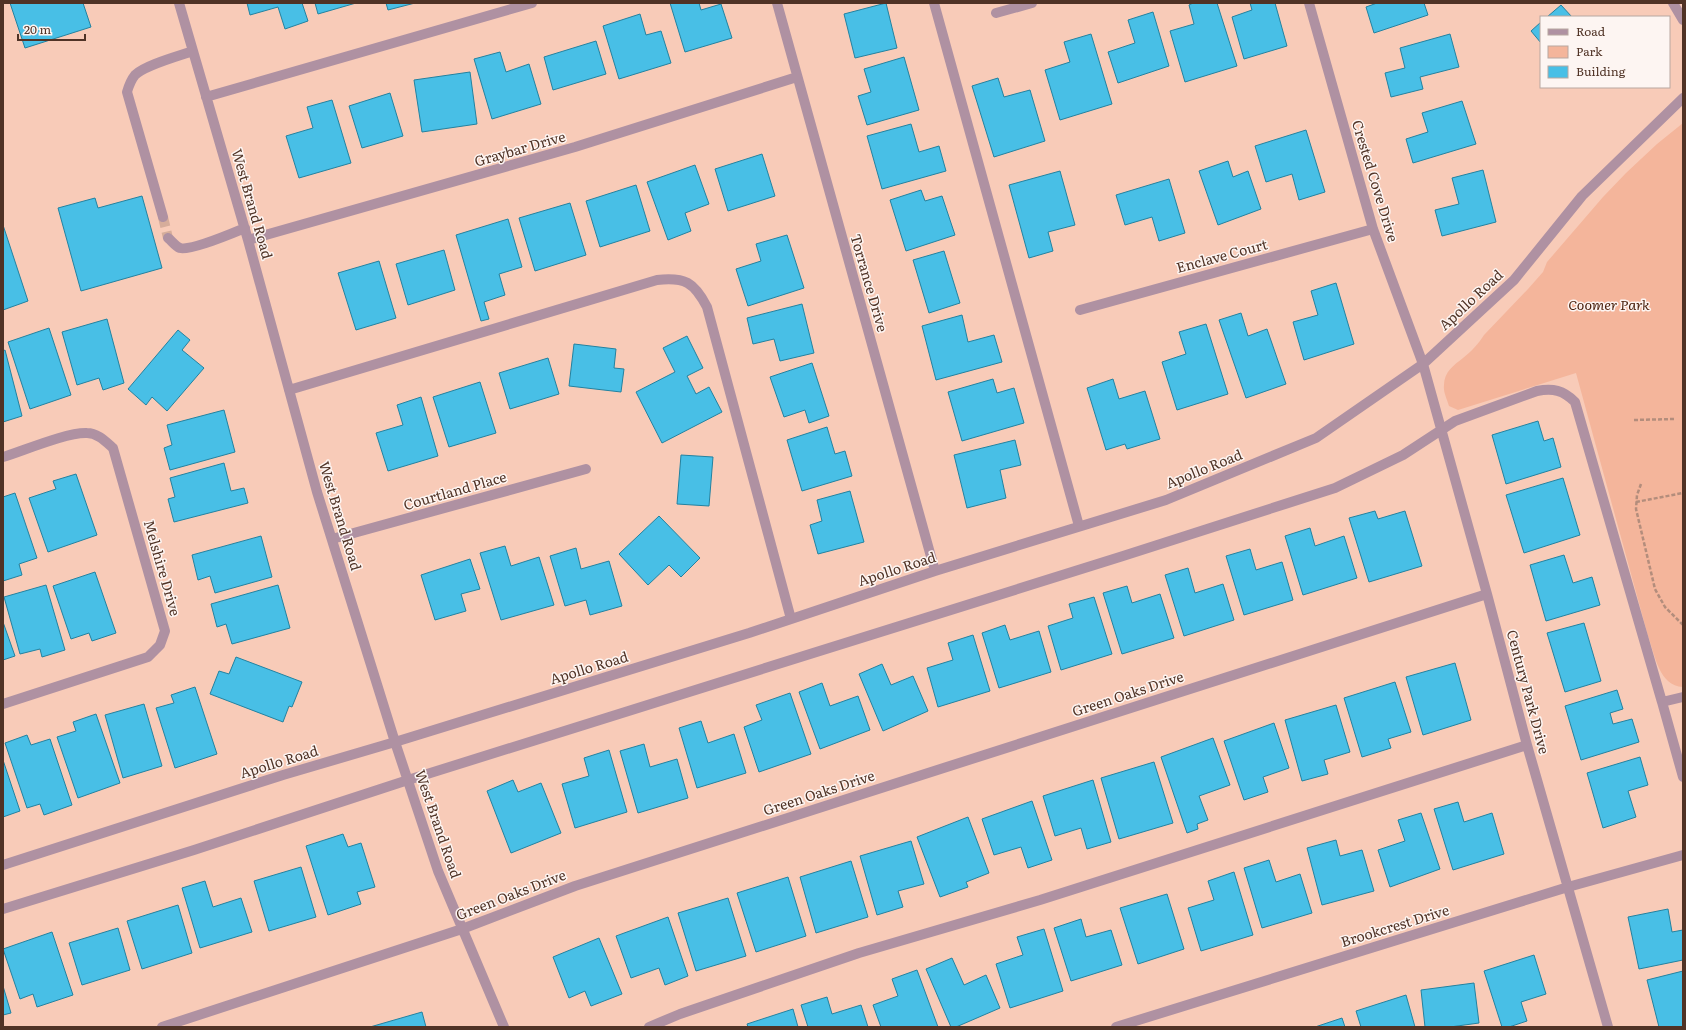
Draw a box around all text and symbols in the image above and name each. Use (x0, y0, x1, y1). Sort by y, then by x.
scale bar (18, 16, 85, 42)
legend (1540, 16, 1670, 88)
text: 20 m (24, 20, 51, 38)
text: Road (1576, 22, 1606, 40)
text: Park (1576, 42, 1603, 60)
text: Building (1576, 62, 1626, 80)
street label: Crested Cove Drive (1348, 117, 1404, 244)
street label: Graybar Drive (472, 125, 568, 171)
street label: West Brand Road (228, 146, 278, 261)
street label: Torrance Drive (846, 231, 893, 334)
street label: Enclave Court (1174, 233, 1270, 277)
street label: Apollo Road (1434, 264, 1507, 334)
park label: Coomer Park (1568, 294, 1650, 314)
street label: Apollo Road (1162, 443, 1245, 492)
street label: West Brand Road (315, 459, 367, 573)
street label: Courtland Place (401, 466, 509, 514)
street label: Melshire Drive (140, 517, 186, 618)
street label: Apollo Road (855, 546, 939, 590)
street label: Century Park Drive (1503, 627, 1555, 756)
street label: Apollo Road (547, 646, 631, 688)
street label: Green Oaks Drive (1069, 666, 1186, 720)
street label: Apollo Road (237, 740, 321, 782)
street label: Green Oaks Drive (760, 765, 877, 819)
street label: West Brand Road (411, 767, 467, 881)
street label: Green Oaks Drive (453, 864, 568, 924)
street label: Brookcrest Drive (1338, 899, 1451, 951)

